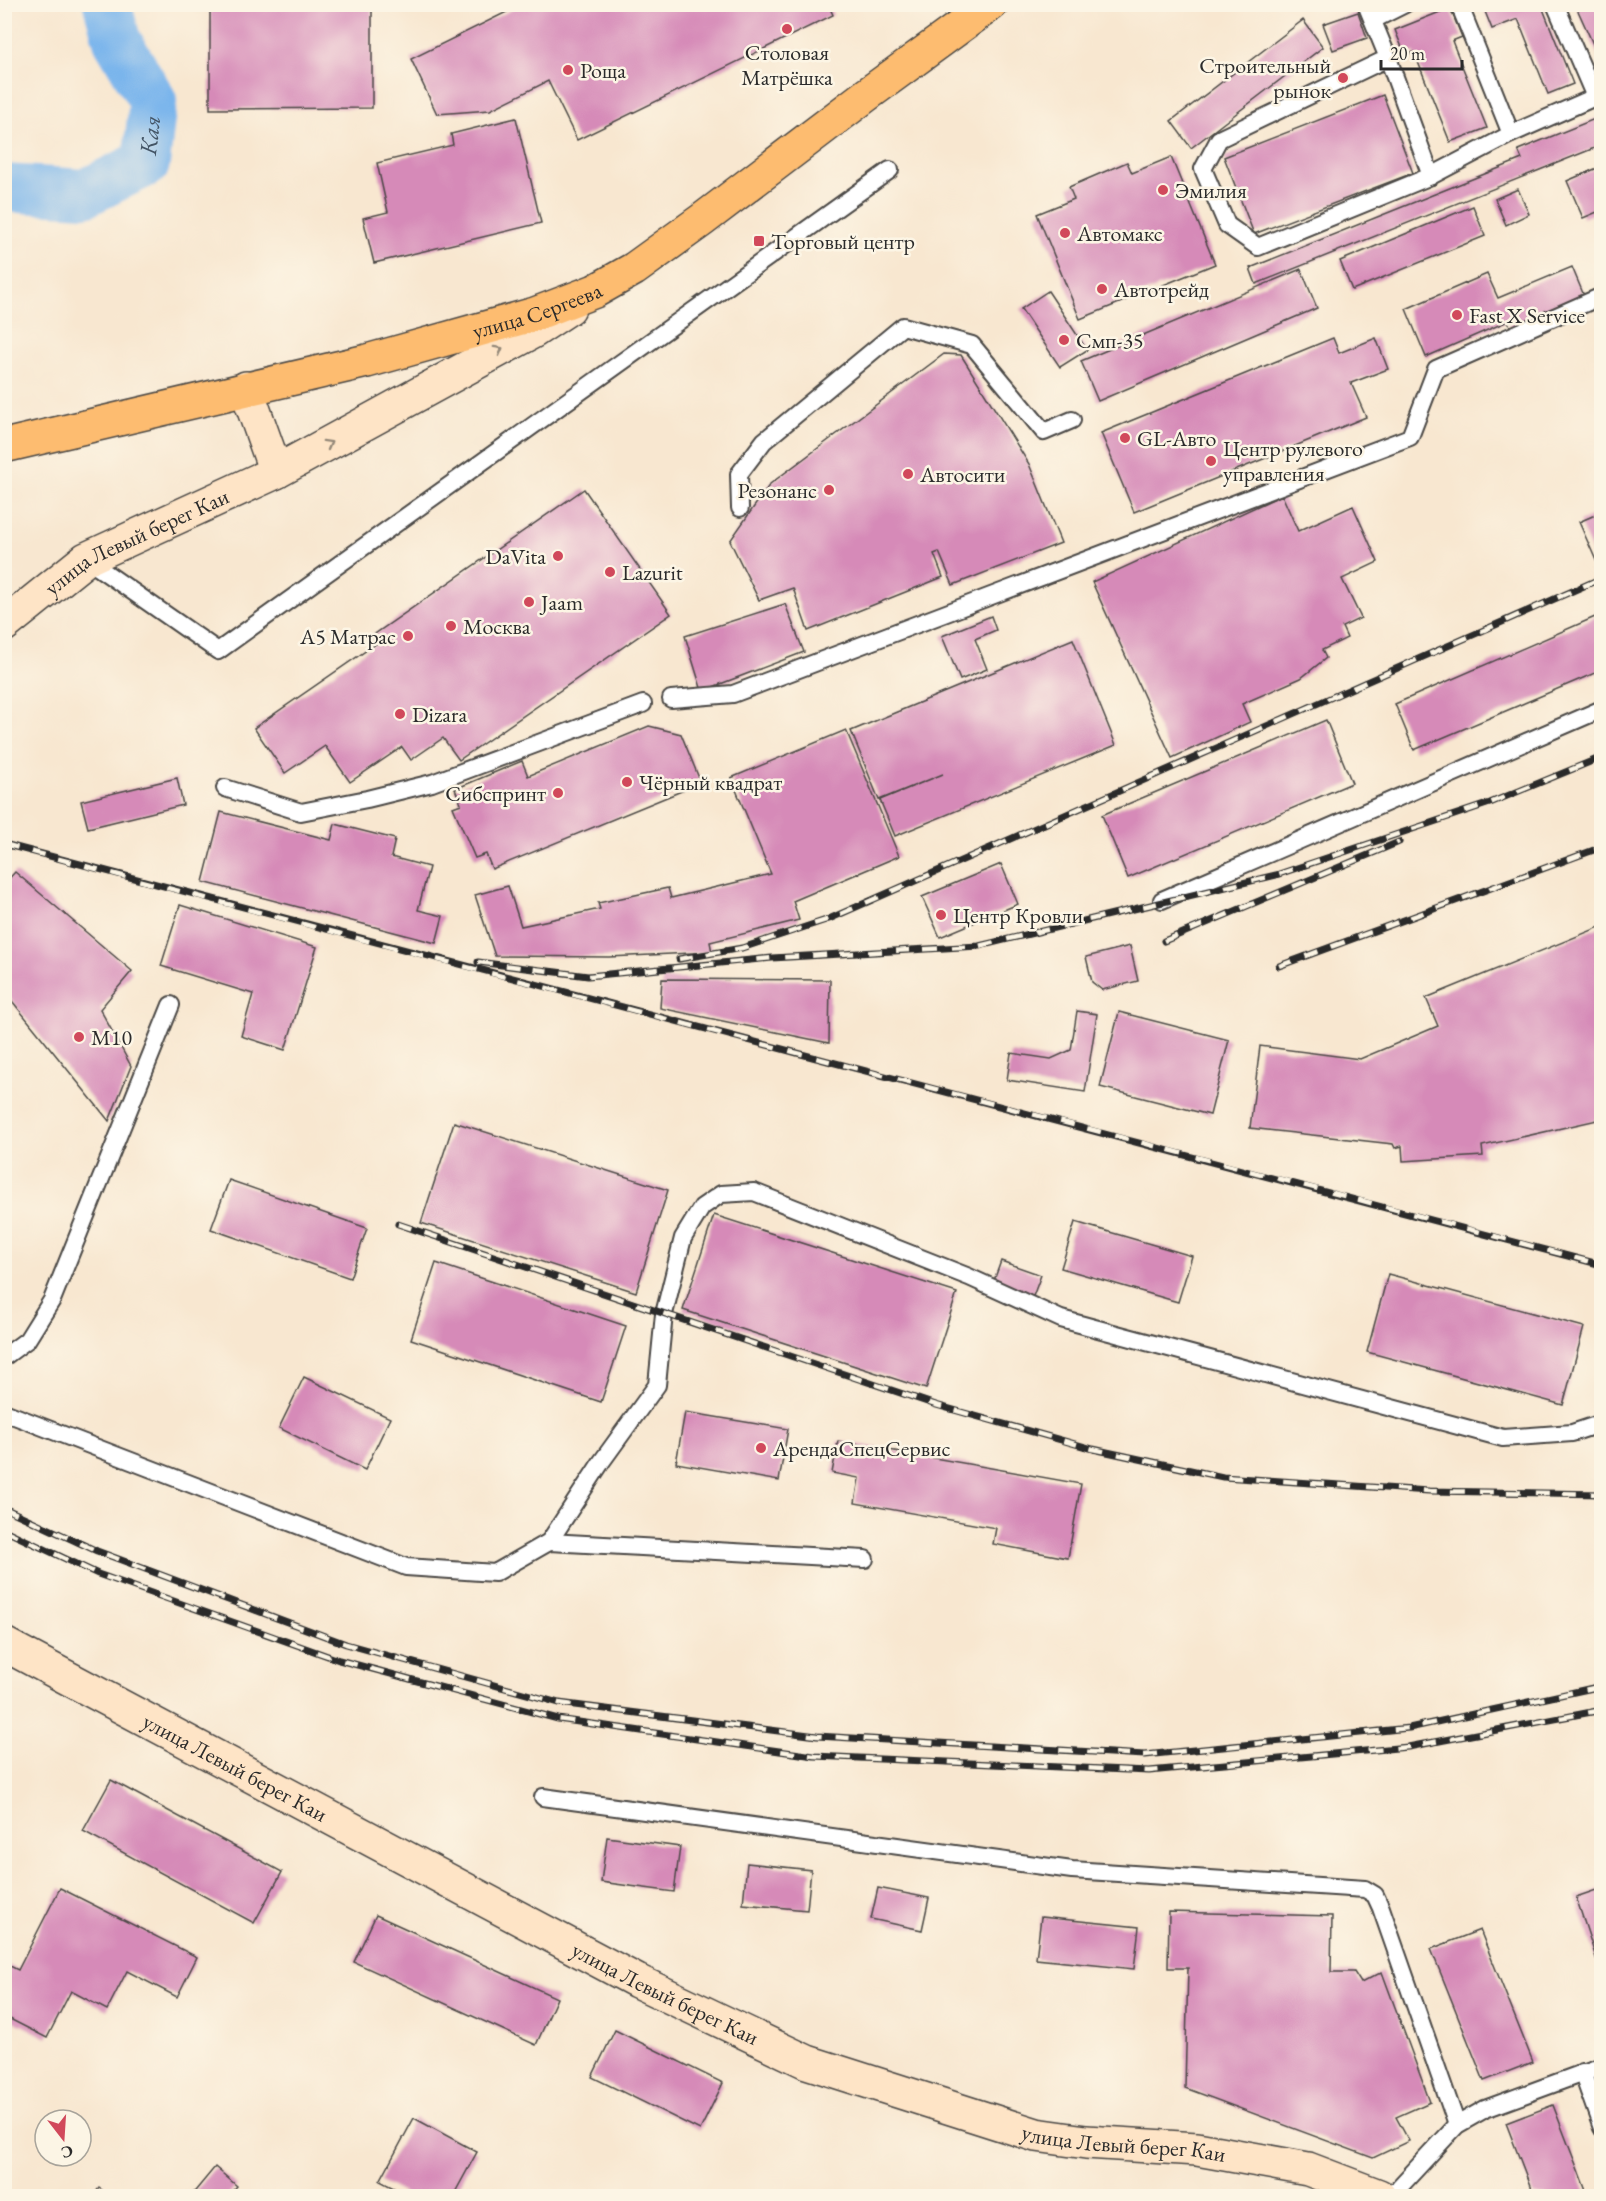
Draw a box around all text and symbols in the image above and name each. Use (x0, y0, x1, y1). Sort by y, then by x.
marker: Столовая Матрёшка (780, 22, 794, 36)
scale bar (1381, 33, 1462, 71)
place label: Столовая Матрёшка (741, 38, 833, 92)
text: 20 m (1390, 42, 1425, 65)
place label: Строительный рынок (1199, 51, 1331, 105)
place label: Роща (580, 56, 626, 85)
marker: Роща (561, 63, 575, 77)
marker: Строительный рынок (1336, 71, 1350, 85)
water label: Кая (131, 114, 167, 158)
place label: Эмилия (1175, 176, 1247, 205)
marker: Эмилия (1156, 183, 1170, 197)
place label: Автомакс (1076, 219, 1163, 248)
marker: Автомакс (1058, 226, 1072, 240)
place label: Торговый центр (771, 227, 915, 256)
marker: Торговый центр (752, 234, 766, 248)
street label: улица Сергеева (469, 275, 607, 345)
place label: Автотрейд (1113, 275, 1209, 304)
marker: Автотрейд (1095, 282, 1109, 296)
place label: Fast X Service (1469, 301, 1585, 330)
marker: Fast X Service (1450, 308, 1464, 322)
place label: Смп-35 (1076, 326, 1144, 355)
marker: Смп-35 (1057, 333, 1071, 347)
one-way arrow (493, 346, 503, 357)
place label: GL-Авто (1137, 424, 1216, 453)
marker: GL-Авто (1118, 431, 1132, 445)
place label: Центр рулевого управления (1223, 434, 1363, 488)
one-way arrow (321, 439, 332, 451)
marker: Центр рулевого управления (1204, 454, 1218, 468)
place label: Автосити (919, 460, 1006, 489)
marker: Автосити (901, 467, 915, 481)
place label: Резонанс (737, 476, 817, 505)
street label: улица Левый берег Каи (38, 481, 234, 602)
marker: Резонанс (822, 483, 836, 497)
place label: DaVita (485, 542, 546, 571)
marker: DaVita (551, 549, 565, 563)
place label: Lazurit (622, 558, 683, 587)
marker: Lazurit (603, 565, 617, 579)
place label: Jaam (539, 588, 583, 617)
marker: Jaam (522, 595, 536, 609)
place label: Москва (463, 612, 531, 641)
marker: Москва (444, 619, 458, 633)
place label: А5 Матрас (299, 622, 396, 651)
marker: А5 Матрас (401, 629, 415, 643)
place label: Dizara (412, 700, 467, 729)
marker: Dizara (393, 707, 407, 721)
place label: Чёрный квадрат (639, 768, 782, 797)
marker: Чёрный квадрат (620, 775, 634, 789)
place label: Сибспринт (445, 779, 546, 808)
marker: Сибспринт (551, 786, 565, 800)
place label: Центр Кровли (953, 901, 1083, 930)
marker: Центр Кровли (934, 908, 948, 922)
place label: M10 (91, 1023, 132, 1052)
marker: M10 (72, 1030, 86, 1044)
place label: АрендаСпецСервис (772, 1434, 951, 1463)
marker: АрендаСпецСервис (754, 1441, 768, 1455)
street label: улица Левый берег Каи (138, 1706, 333, 1828)
street label: улица Левый берег Каи (567, 1935, 764, 2052)
north arrow (33, 2108, 93, 2168)
street label: улица Левый берег Каи (1018, 2117, 1229, 2168)
text: С (59, 2140, 76, 2164)

